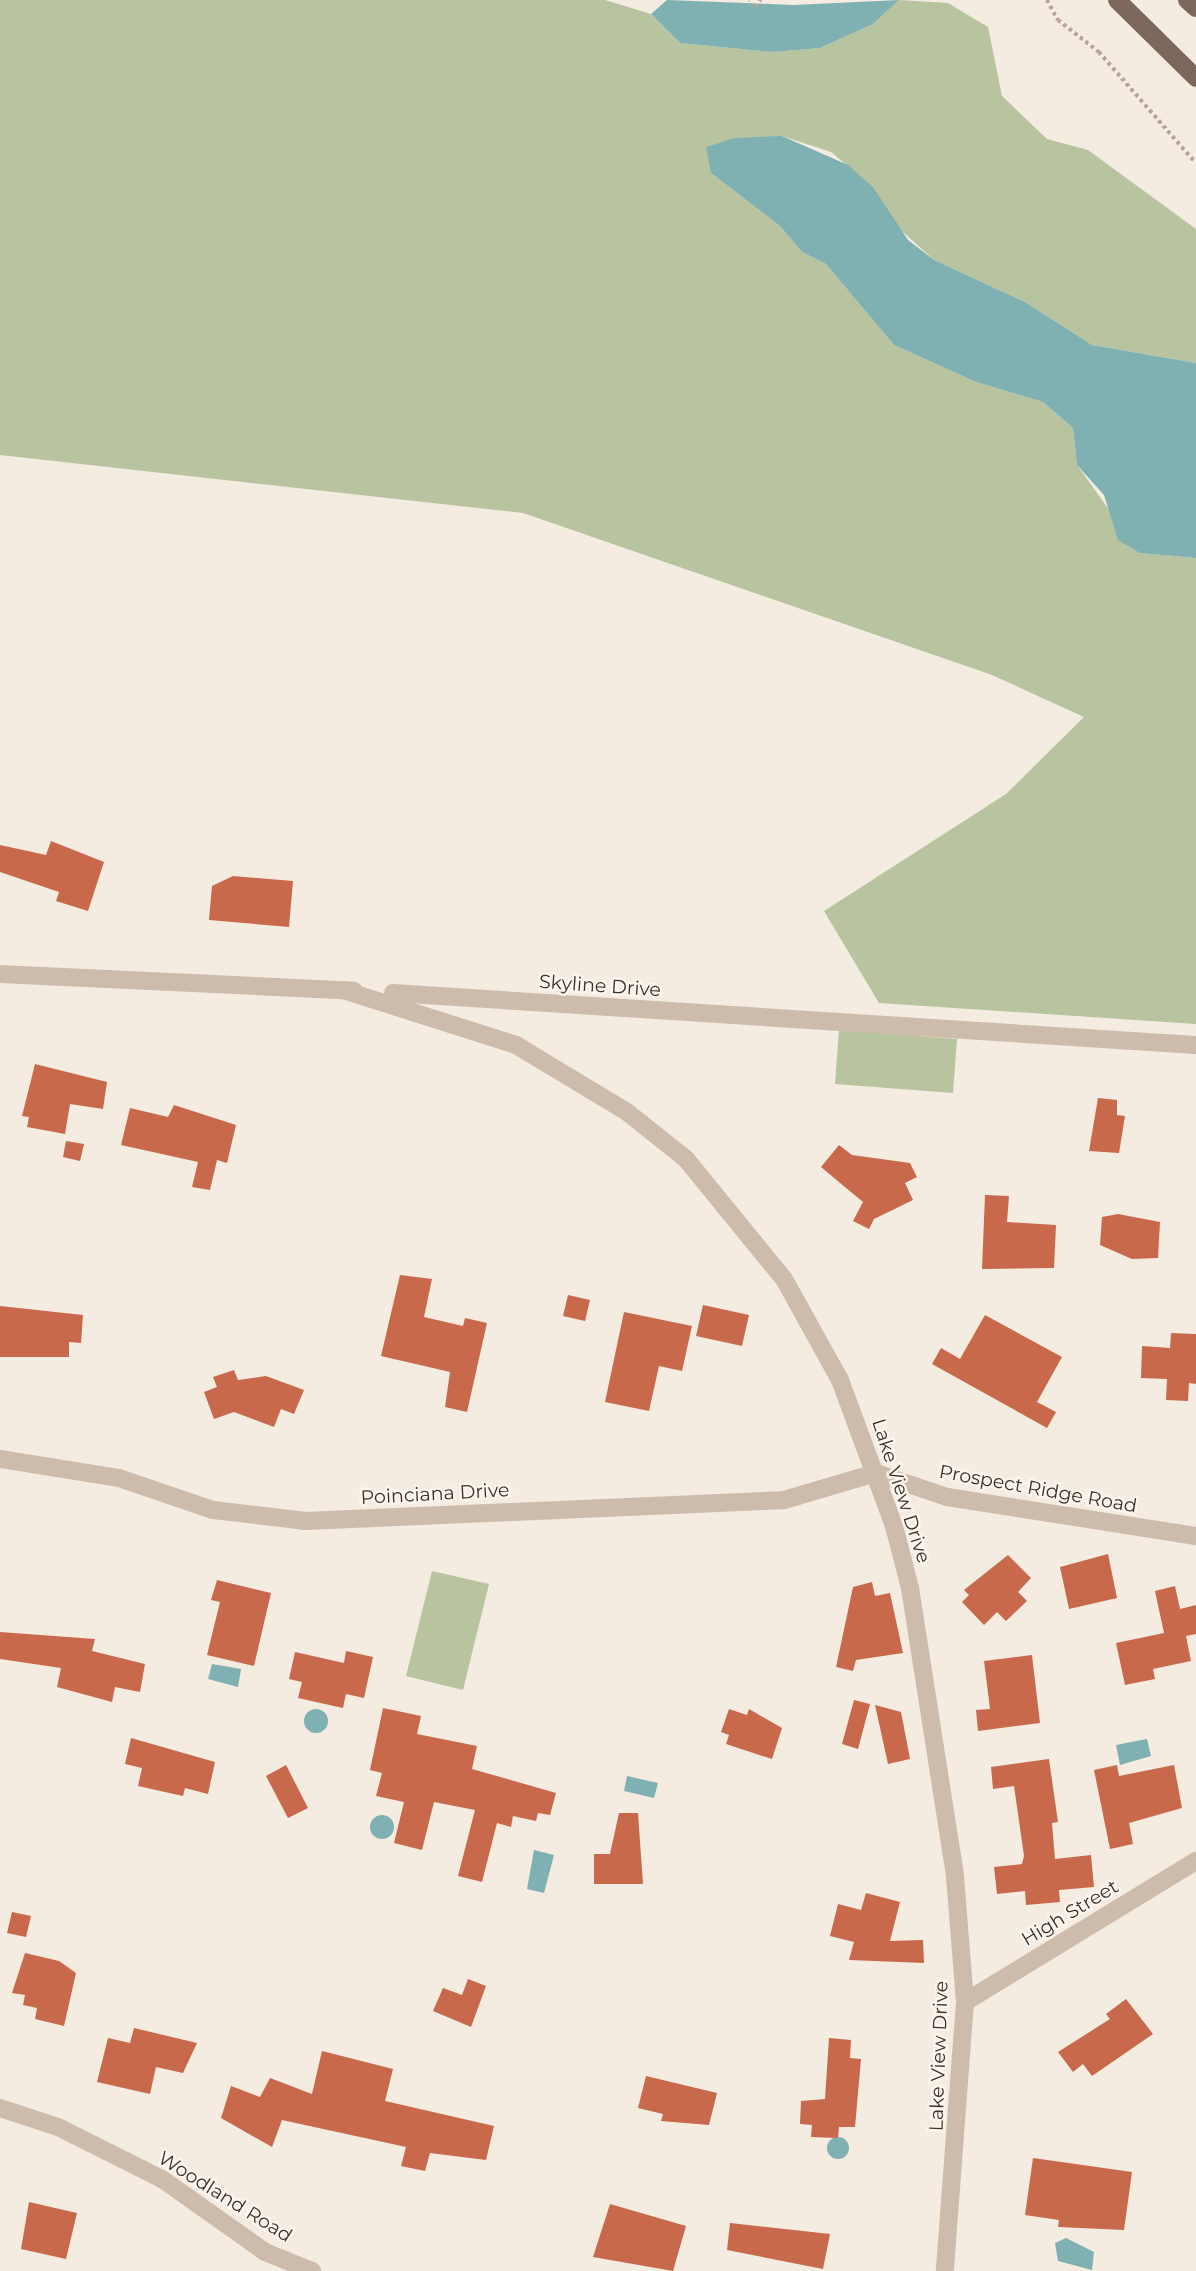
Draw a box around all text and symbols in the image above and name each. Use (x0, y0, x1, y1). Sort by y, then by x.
street label: Skyline Drive (538, 970, 662, 1002)
street label: Lake View Drive (867, 1416, 935, 1566)
street label: Prospect Ridge Road (937, 1460, 1139, 1518)
street label: Poinciana Drive (360, 1479, 510, 1509)
street label: High Street (1017, 1875, 1123, 1951)
street label: Lake View Drive (925, 1980, 953, 2132)
street label: Woodland Road (154, 2147, 296, 2247)

